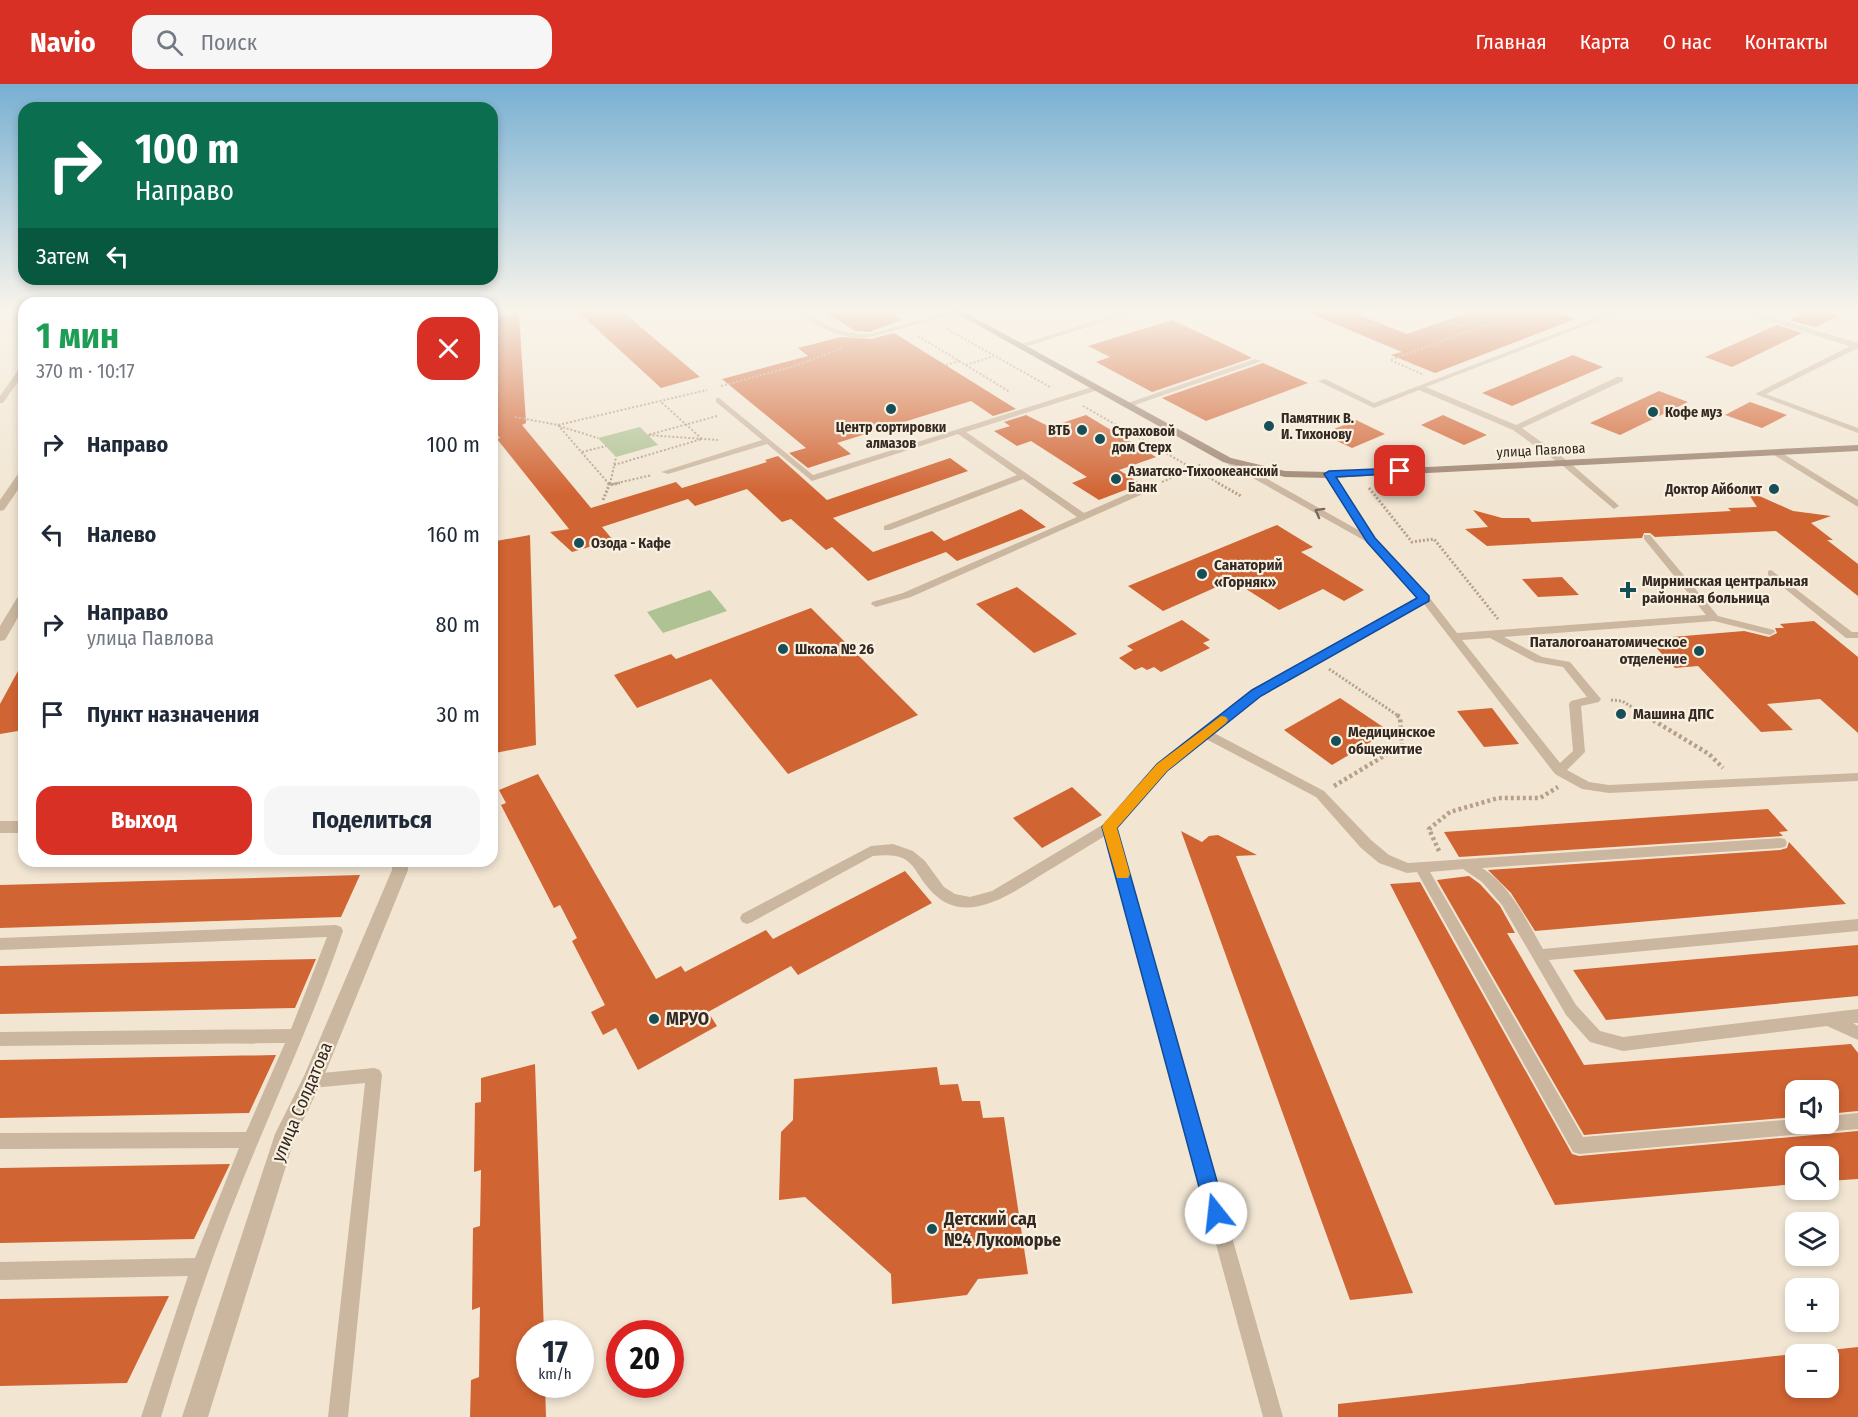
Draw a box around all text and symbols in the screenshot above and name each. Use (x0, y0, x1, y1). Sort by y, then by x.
search box (132, 15, 552, 69)
text: Navio (30, 26, 96, 59)
icon: search (153, 26, 186, 59)
text: Поиск (201, 29, 257, 56)
text: Главная (1476, 29, 1547, 55)
text: Карта (1580, 29, 1630, 55)
text: О нас (1663, 29, 1711, 55)
text: Контакты (1744, 29, 1828, 55)
text: 100 m (135, 124, 239, 174)
icon: right (36, 126, 114, 204)
text: Направо (135, 175, 234, 207)
icon: left (101, 240, 134, 273)
text: Затем (36, 243, 89, 270)
text: 1 мин (36, 314, 119, 358)
button: close (417, 317, 480, 380)
text: 370 m · 10:17 (36, 359, 134, 383)
marker: Центр сортировки алмазов (884, 402, 898, 416)
place label: Кофе муз (1665, 404, 1722, 421)
marker: Кофе муз (1646, 405, 1660, 419)
place label: Памятник В. И. Тихонову (1281, 410, 1354, 443)
place label: Центр сортировки алмазов (836, 419, 946, 452)
marker: Памятник В. И. Тихонову (1262, 419, 1276, 433)
place label: ВТБ (1048, 422, 1070, 439)
marker: ВТБ (1075, 423, 1089, 437)
place label: Страховой дом Стерх (1111, 423, 1175, 456)
icon: right (36, 428, 69, 461)
text: Направо (87, 431, 168, 458)
text: 100 m (426, 431, 480, 458)
marker: Страховой дом Стерх (1093, 432, 1107, 446)
street label: улица Павлова (1496, 440, 1586, 461)
pin (1374, 445, 1425, 496)
icon: arrive (1383, 454, 1416, 487)
place label: Азиатско-Тихоокеанский Банк (1127, 463, 1278, 496)
marker: Азиатско-Тихоокеанский Банк (1109, 472, 1123, 486)
place label: Доктор Айболит (1664, 481, 1763, 498)
marker: Доктор Айболит (1767, 482, 1781, 496)
one-way arrow (1315, 508, 1325, 519)
icon: left (36, 518, 69, 551)
text: Налево (87, 521, 156, 548)
text: 160 m (427, 521, 480, 548)
place label: Озода - Кафе (591, 535, 671, 552)
marker: Озода - Кафе (572, 536, 586, 550)
place label: Санаторий «Горняк» (1214, 556, 1283, 591)
marker: Санаторий «Горняк» (1195, 567, 1209, 581)
place label: Мирнинская центральная районная больница (1642, 572, 1808, 607)
marker: Мирнинская центральная районная больница (1619, 581, 1637, 599)
text: Направо (87, 599, 168, 626)
icon: right (36, 608, 69, 641)
text: 80 m (435, 611, 480, 638)
text: улица Павлова (87, 626, 214, 650)
place label: Паталогоанатомическое отделение (1530, 633, 1687, 668)
place label: Школа № 26 (795, 640, 874, 658)
marker: Школа № 26 (776, 642, 790, 656)
marker: Паталогоанатомическое отделение (1692, 644, 1706, 658)
icon: arrive (36, 698, 69, 731)
text: Пункт назначения (87, 701, 259, 728)
text: 30 m (437, 701, 480, 728)
place label: Машина ДПС (1633, 705, 1714, 723)
marker: Машина ДПС (1614, 707, 1628, 721)
place label: Медицинское общежитие (1348, 723, 1436, 758)
marker: Медицинское общежитие (1329, 734, 1343, 748)
button: Выход (36, 786, 252, 855)
button: Поделиться (264, 786, 480, 855)
place label: МРУО (666, 1008, 709, 1030)
marker: МРУО (647, 1012, 661, 1026)
street label: улица Солдатова (267, 1039, 337, 1165)
map controls (1785, 1080, 1839, 1398)
button: sound (1785, 1080, 1839, 1134)
button: search (1785, 1146, 1839, 1200)
position arrow (1184, 1181, 1248, 1245)
place label: Детский сад №4 Лукоморье (943, 1208, 1061, 1251)
button: layers (1785, 1212, 1839, 1266)
marker: Детский сад №4 Лукоморье (925, 1222, 939, 1236)
button: + (1785, 1278, 1839, 1332)
speed limit sign: 20 (606, 1320, 684, 1398)
text: 17 (542, 1334, 568, 1370)
button: − (1785, 1344, 1839, 1398)
text: km/h (538, 1365, 572, 1383)

